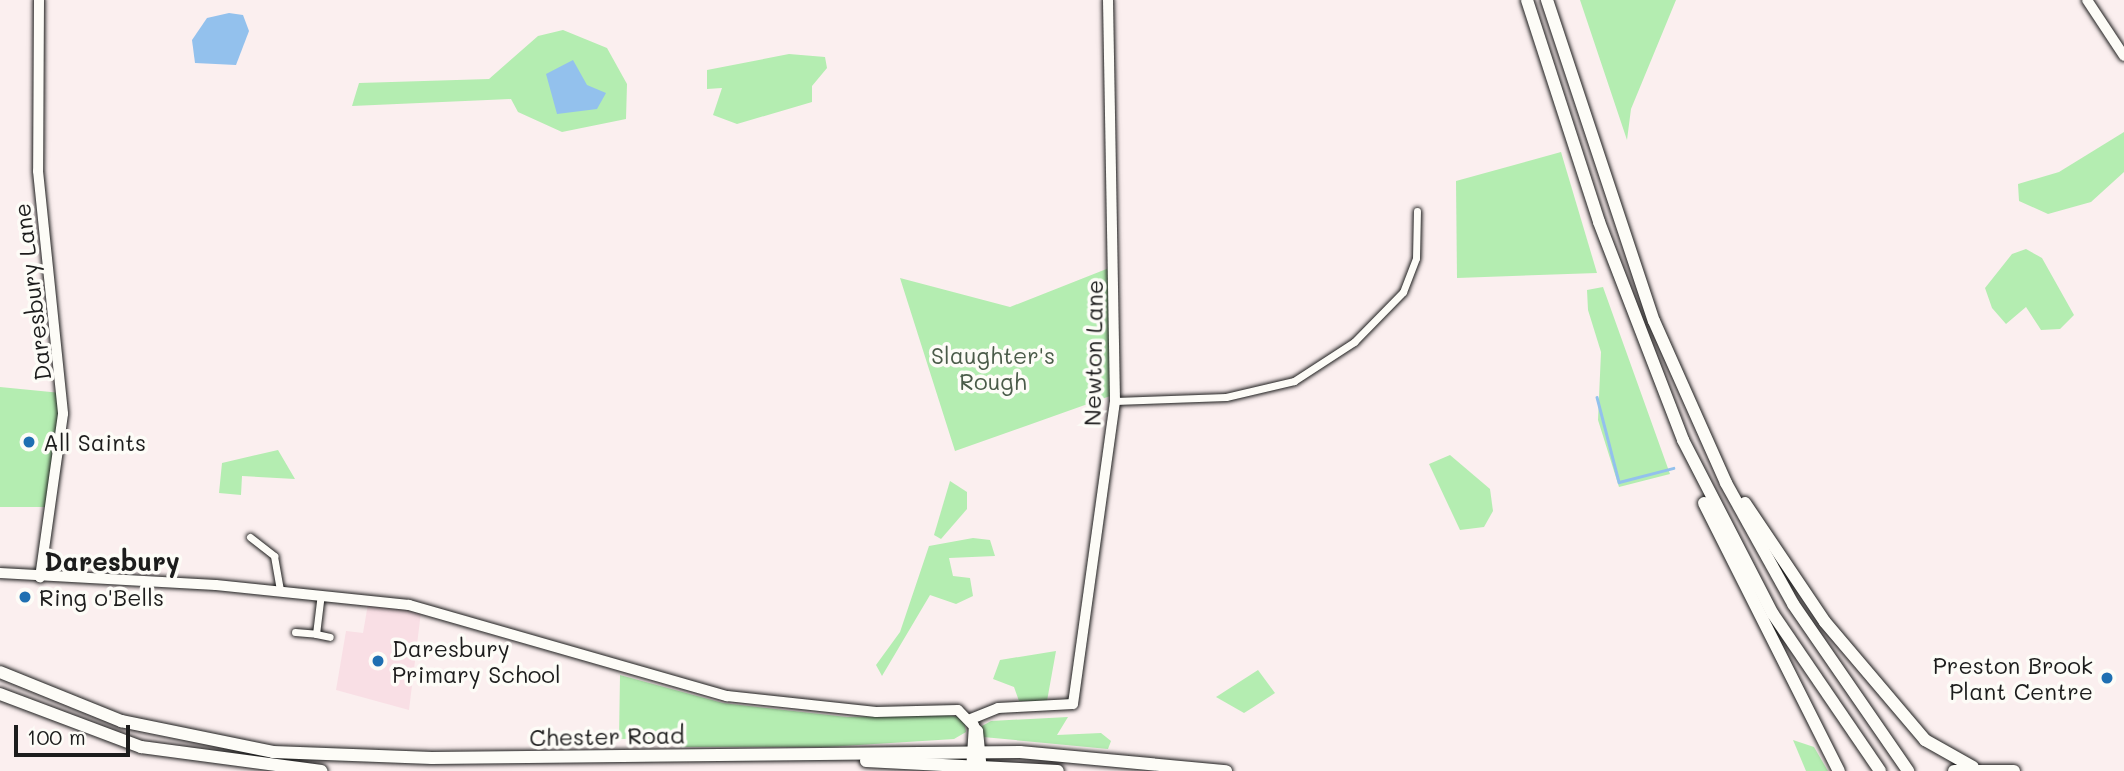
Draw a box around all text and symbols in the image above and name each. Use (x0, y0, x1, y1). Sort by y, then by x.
street label: Daresbury Lane (7, 202, 57, 382)
street label: Newton Lane (1078, 280, 1108, 426)
park label: Slaughter's Rough (931, 341, 1055, 395)
place label: All Saints (43, 428, 146, 456)
marker: All Saints (21, 434, 37, 450)
district label: Daresbury (44, 546, 180, 578)
place label: Ring o'Bells (39, 583, 164, 611)
marker: Ring o'Bells (17, 589, 33, 605)
place label: Daresbury Primary School (392, 634, 561, 688)
place label: Preston Brook Plant Centre (1933, 651, 2093, 705)
marker: Daresbury Primary School (370, 653, 386, 669)
marker: Preston Brook Plant Centre (2099, 670, 2115, 686)
scale bar (18, 712, 133, 756)
street label: Chester Road (529, 721, 685, 751)
text: 100 m (27, 723, 86, 750)

